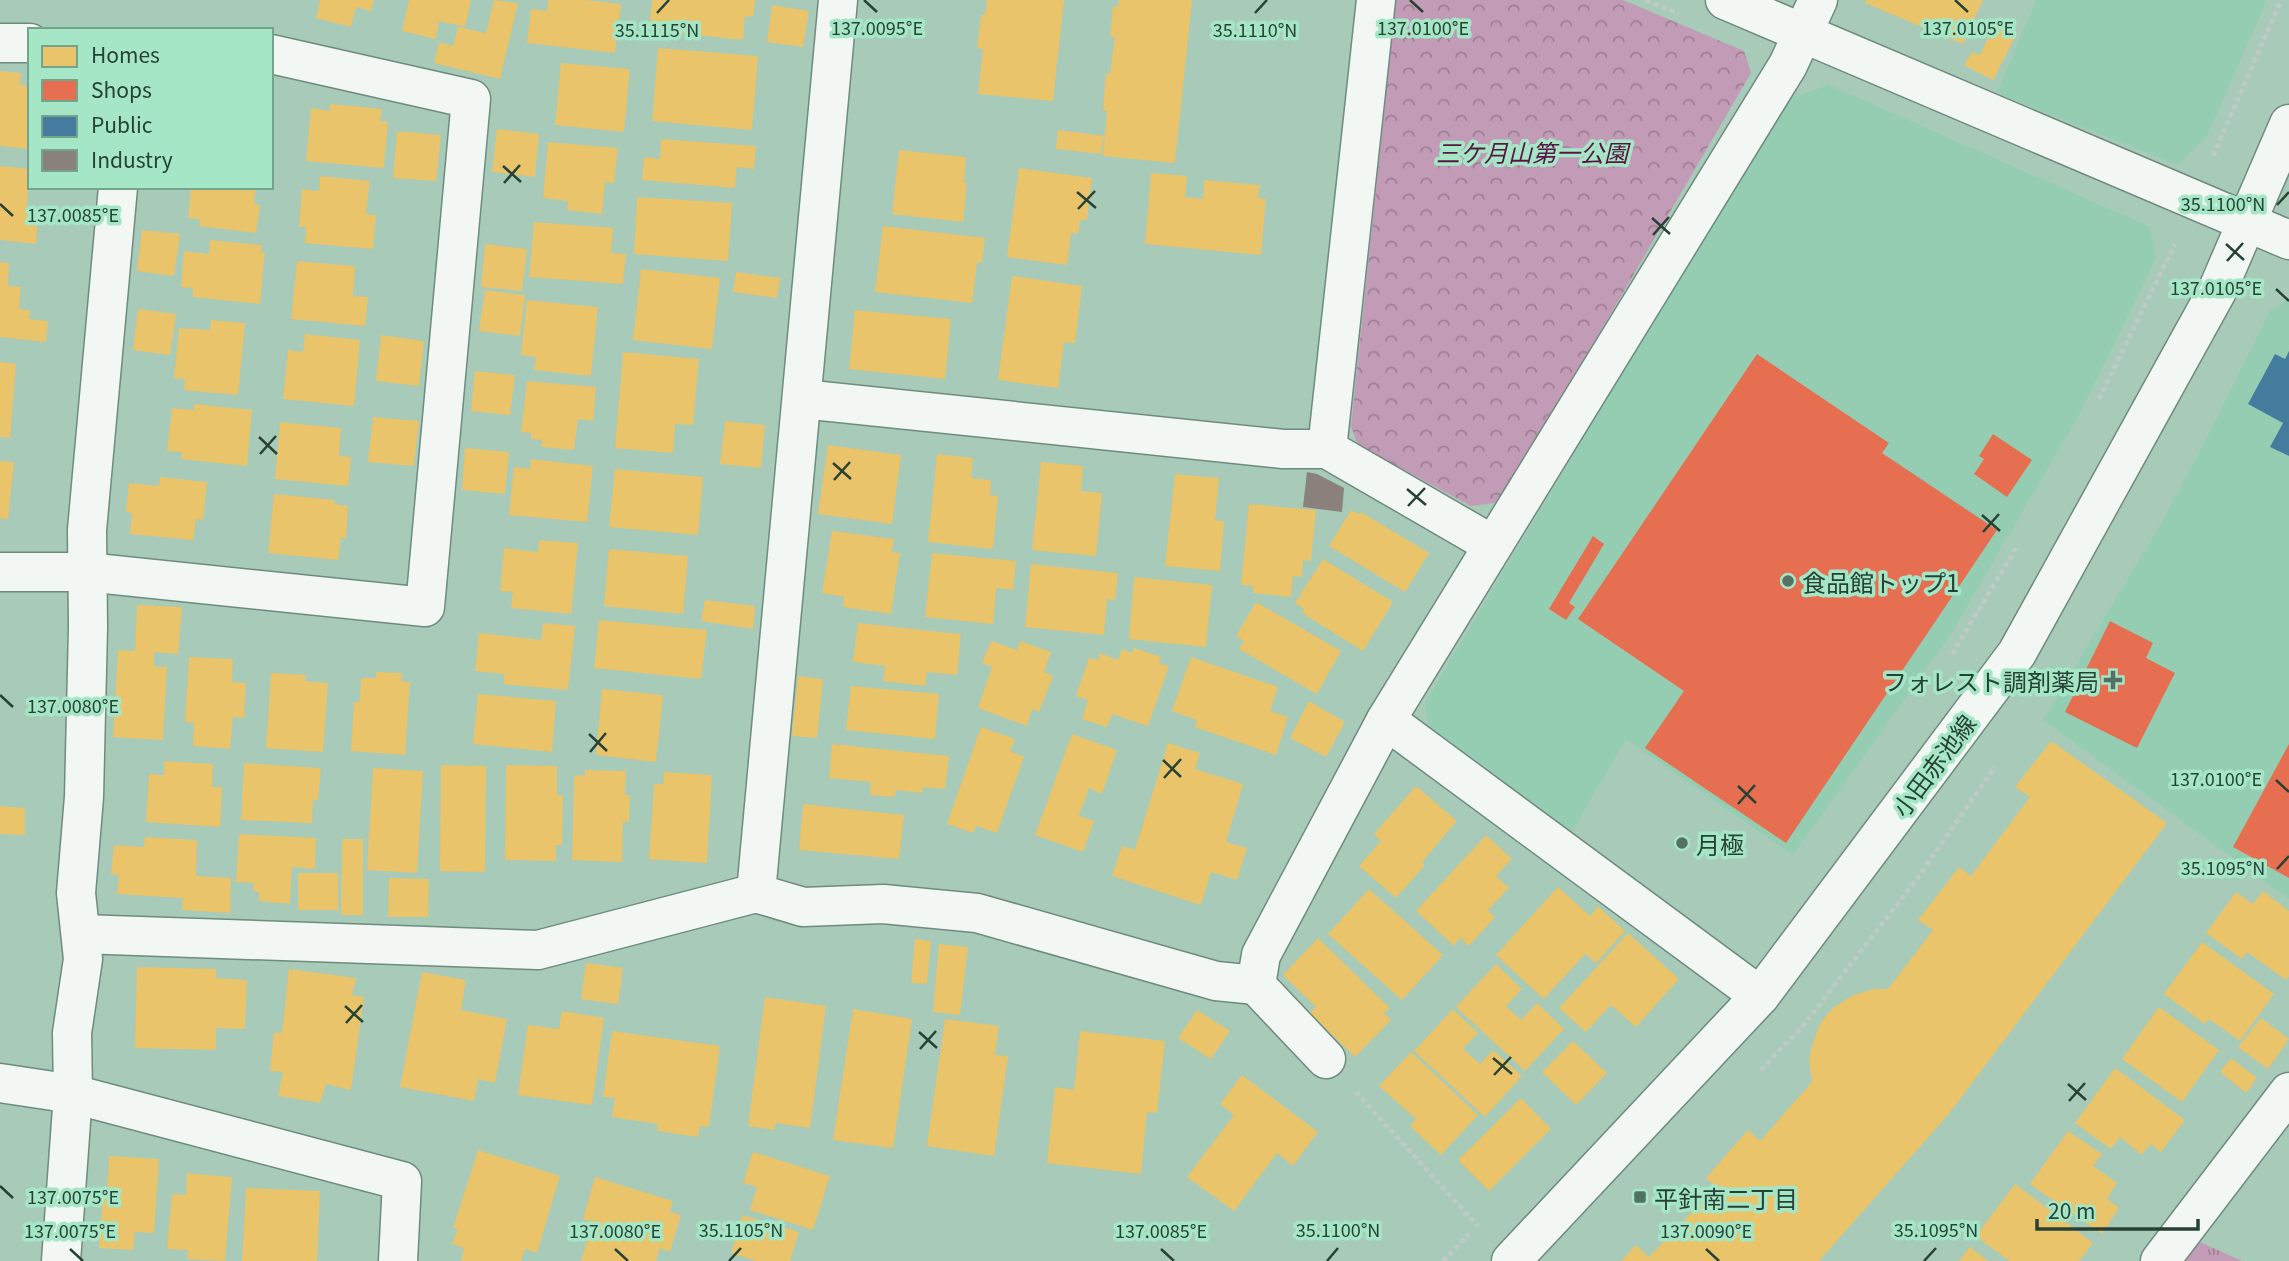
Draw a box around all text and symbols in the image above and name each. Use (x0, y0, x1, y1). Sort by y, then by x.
text: 137.0095°E (831, 14, 923, 40)
text: 137.0100°E (1377, 14, 1469, 40)
text: 137.0105°E (1922, 14, 2014, 40)
text: 35.1115°N (615, 16, 699, 42)
text: 35.1110°N (1213, 16, 1297, 42)
legend (28, 28, 273, 189)
text: Homes (91, 39, 160, 69)
text: Shops (91, 74, 152, 104)
text: Public (91, 109, 153, 139)
park label: 三ケ月山第一公園 (1436, 134, 1631, 169)
text: Industry (91, 144, 173, 174)
text: 35.1100°N (2181, 190, 2265, 216)
text: 137.0085°E (27, 201, 119, 227)
text: 137.0105°E (2170, 274, 2262, 300)
place label: 食品館トップ1 (1802, 564, 1959, 599)
marker: 食品館トップ1 (1780, 573, 1796, 589)
place label: フォレスト調剤薬局 (1883, 663, 2099, 698)
marker: フォレスト調剤薬局 (2105, 672, 2121, 688)
text: 137.0080°E (27, 692, 119, 718)
street label: 小田赤池線 (1883, 707, 1983, 823)
text: 137.0100°E (2170, 765, 2262, 791)
place label: 月極 (1696, 826, 1744, 861)
marker: 月極 (1674, 835, 1690, 851)
text: 35.1095°N (2181, 854, 2265, 880)
place label: 平針南二丁目 (1654, 1180, 1798, 1215)
text: 137.0075°E (27, 1183, 119, 1209)
scale bar (2037, 1188, 2198, 1232)
marker: 平針南二丁目 (1632, 1189, 1648, 1205)
text: 20 m (2048, 1195, 2095, 1225)
text: 35.1105°N (699, 1216, 783, 1242)
text: 35.1100°N (1296, 1216, 1380, 1242)
text: 35.1095°N (1894, 1216, 1978, 1242)
text: 137.0075°E (24, 1217, 116, 1243)
text: 137.0080°E (569, 1217, 661, 1243)
text: 137.0085°E (1115, 1217, 1207, 1243)
text: 137.0090°E (1660, 1217, 1752, 1243)

